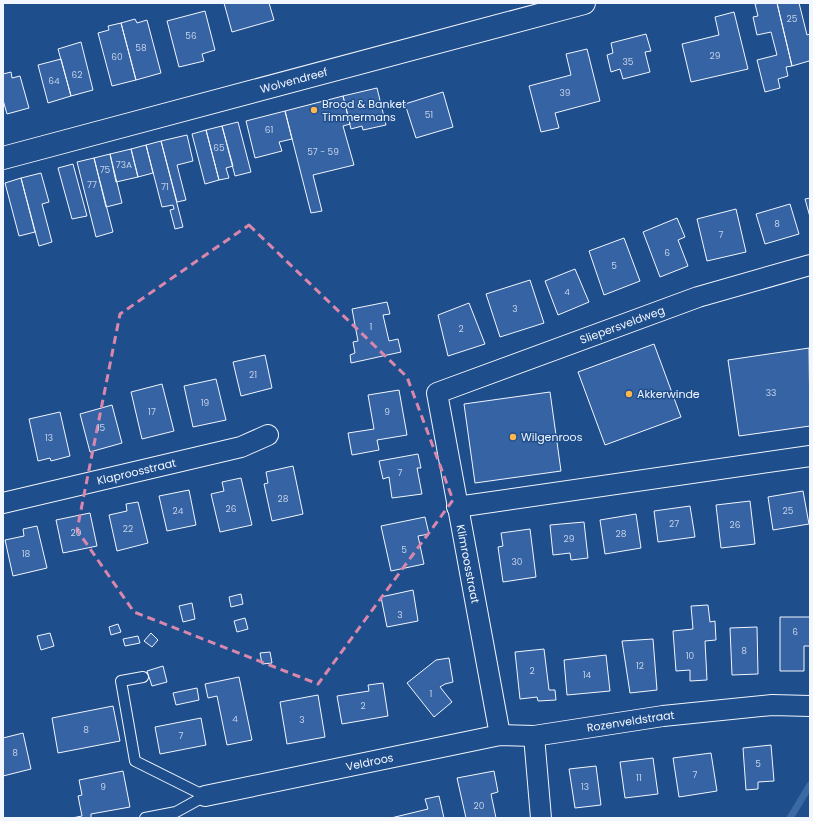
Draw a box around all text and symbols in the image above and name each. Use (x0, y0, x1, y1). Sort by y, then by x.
house number: 25 (787, 13, 798, 25)
house number: 56 (185, 30, 197, 42)
house number: 58 (135, 42, 147, 54)
house number: 29 (710, 50, 721, 62)
house number: 60 (111, 51, 123, 63)
house number: 35 (623, 56, 634, 68)
street label: Wolvendreef (258, 64, 330, 97)
house number: 62 (72, 69, 82, 81)
house number: 64 (48, 75, 60, 87)
house number: 39 (560, 87, 571, 99)
place label: Brood & Banket Timmermans (322, 96, 406, 125)
marker: Brood & Banket Timmermans (309, 105, 319, 115)
house number: 51 (425, 109, 433, 121)
house number: 61 (265, 124, 273, 136)
house number: 65 (213, 142, 225, 154)
house number: 57 - 59 (307, 146, 339, 158)
house number: 73A (116, 159, 132, 171)
house number: 75 (100, 164, 111, 176)
house number: 77 (87, 179, 97, 191)
house number: 71 (161, 181, 169, 193)
house number: 8 (774, 218, 780, 230)
house number: 7 (719, 229, 724, 241)
house number: 6 (664, 247, 670, 259)
house number: 5 (611, 260, 617, 272)
house number: 4 (564, 286, 570, 298)
street label: Sliepersveldweg (577, 302, 667, 348)
house number: 3 (512, 303, 518, 315)
house number: 1 (370, 321, 373, 333)
house number: 2 (458, 323, 464, 335)
house number: 21 (249, 369, 257, 381)
place label: Akkerwinde (637, 386, 700, 402)
house number: 33 (766, 387, 776, 399)
marker: Akkerwinde (624, 389, 634, 399)
house number: 19 (201, 397, 210, 409)
house number: 17 (148, 406, 156, 418)
house number: 9 (384, 406, 390, 418)
house number: 15 (97, 422, 106, 434)
place label: Wilgenroos (521, 429, 583, 445)
house number: 13 (45, 432, 53, 444)
marker: Wilgenroos (508, 432, 518, 442)
street label: Klaproosstraat (95, 455, 178, 489)
house number: 7 (398, 467, 403, 479)
house number: 28 (278, 493, 289, 505)
house number: 26 (226, 503, 237, 515)
house number: 24 (173, 505, 184, 517)
house number: 25 (783, 505, 794, 517)
house number: 27 (669, 518, 679, 530)
house number: 26 (730, 519, 741, 531)
house number: 22 (123, 523, 133, 535)
street label: Klimroosstraat (453, 523, 483, 605)
house number: 20 (71, 527, 82, 539)
house number: 28 (616, 528, 627, 540)
house number: 29 (564, 533, 575, 545)
house number: 5 (401, 544, 407, 556)
house number: 18 (22, 548, 31, 560)
house number: 30 (512, 556, 523, 568)
house number: 3 (397, 609, 403, 621)
house number: 6 (792, 626, 798, 638)
house number: 8 (741, 645, 747, 657)
house number: 10 (686, 650, 695, 662)
house number: 12 (636, 660, 644, 672)
house number: 2 (529, 665, 535, 677)
house number: 14 (583, 669, 592, 681)
house number: 1 (430, 688, 433, 700)
house number: 2 (360, 700, 366, 712)
street label: Rozenveldstraat (586, 707, 675, 736)
house number: 4 (232, 713, 238, 725)
house number: 3 (299, 714, 305, 726)
house number: 8 (83, 724, 89, 736)
house number: 7 (179, 730, 184, 742)
house number: 8 (12, 747, 18, 759)
street label: Veldroos (344, 749, 395, 775)
house number: 5 (755, 758, 761, 770)
house number: 7 (693, 769, 698, 781)
house number: 11 (636, 772, 642, 784)
house number: 9 (100, 781, 106, 793)
house number: 13 (581, 781, 589, 793)
house number: 20 (474, 800, 485, 812)

